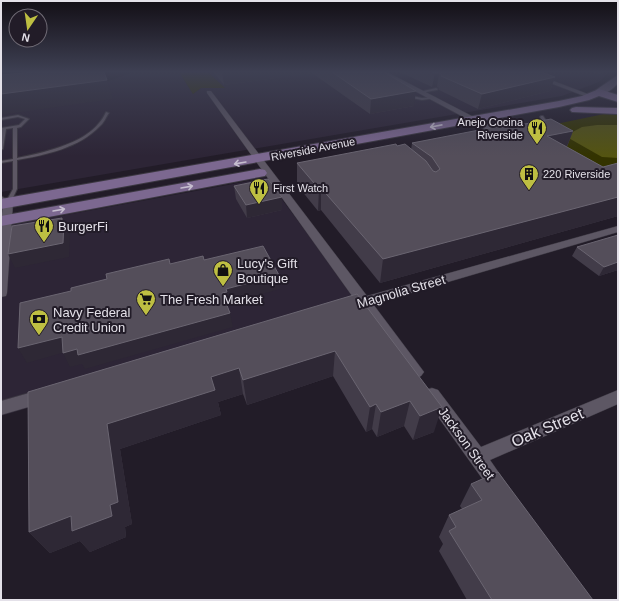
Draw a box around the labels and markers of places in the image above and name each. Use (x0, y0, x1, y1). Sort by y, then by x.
place label: Anejo Cocina Riverside (458, 116, 524, 141)
restaurant icon: Anejo Cocina Riverside (526, 117, 548, 145)
building icon: 220 Riverside (518, 163, 540, 191)
place label: 220 Riverside (543, 168, 610, 180)
restaurant icon: First Watch (248, 177, 270, 205)
place label: First Watch (273, 182, 328, 194)
restaurant icon: BurgerFi (33, 215, 55, 243)
place label: BurgerFi (58, 219, 108, 234)
place label: Lucy's Gift Boutique (237, 256, 298, 286)
shop icon: Lucy's Gift Boutique (212, 259, 234, 287)
supermarket icon: The Fresh Market (135, 288, 157, 316)
place label: The Fresh Market (160, 292, 263, 307)
place label: Navy Federal Credit Union (53, 305, 130, 335)
bank icon: Navy Federal Credit Union (28, 308, 50, 336)

